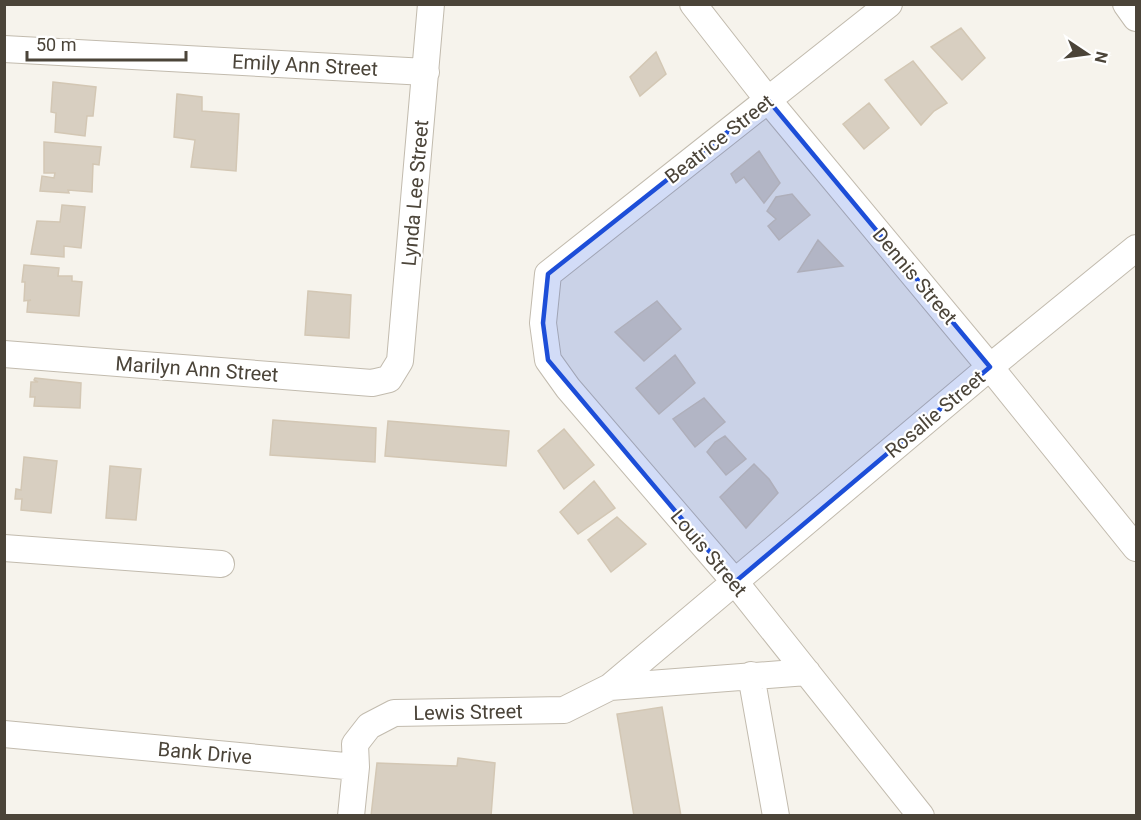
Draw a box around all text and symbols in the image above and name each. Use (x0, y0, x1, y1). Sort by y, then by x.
scale bar (27, 24, 186, 62)
north arrow (1057, 24, 1117, 84)
text: 50 m (36, 34, 76, 55)
street label: Emily Ann Street (232, 49, 378, 81)
text: N (1091, 50, 1112, 65)
street label: Beatrice Street (660, 89, 778, 189)
street label: Lynda Lee Street (397, 119, 433, 267)
street label: Dennis Street (868, 223, 962, 329)
street label: Marilyn Ann Street (115, 351, 279, 387)
street label: Rosalie Street (880, 365, 990, 463)
street label: Louis Street (666, 505, 752, 601)
street label: Lewis Street (413, 699, 523, 725)
street label: Bank Drive (157, 737, 253, 769)

